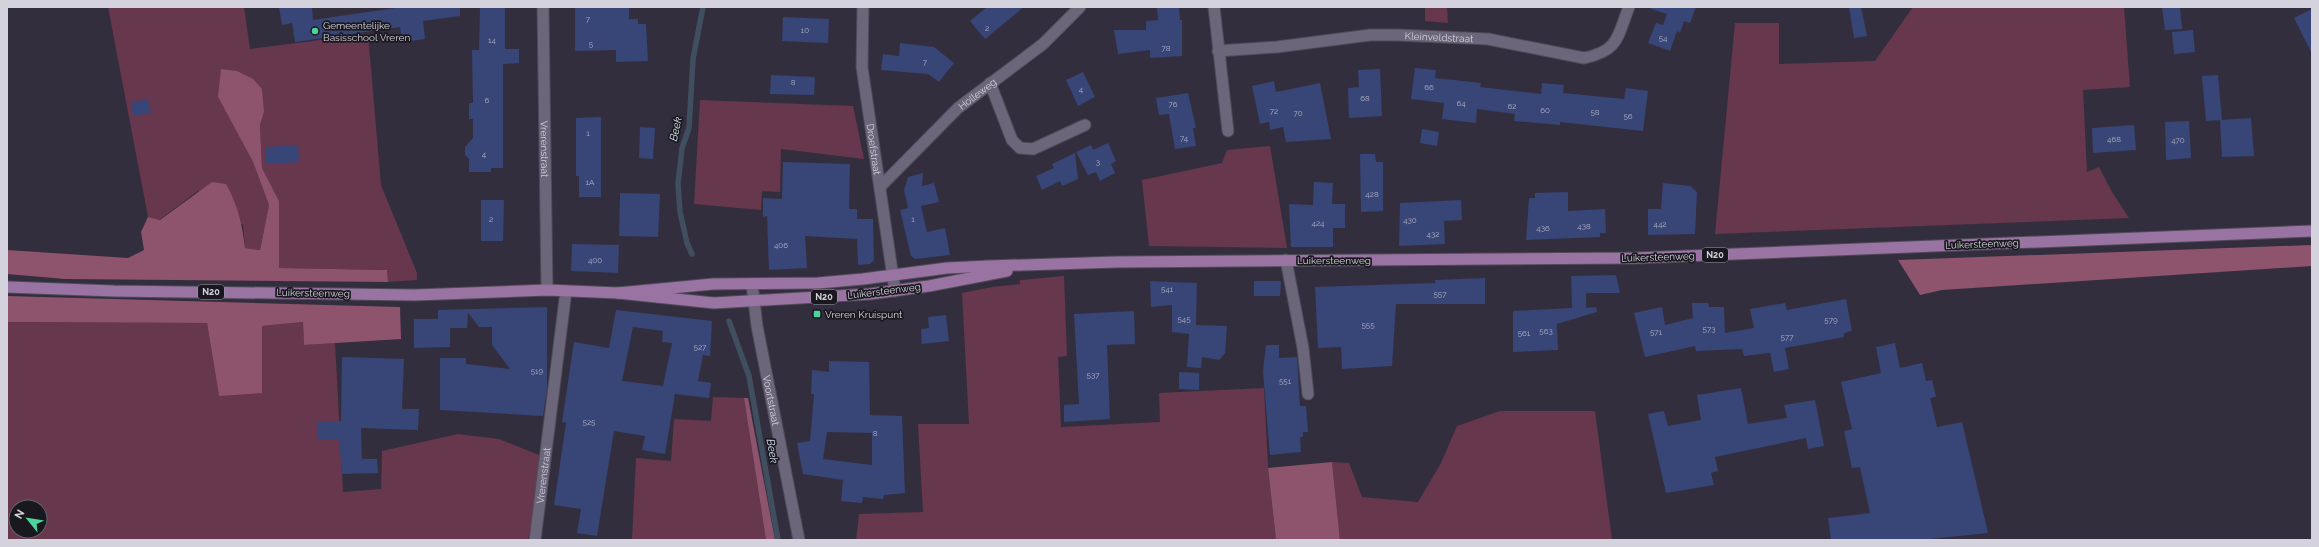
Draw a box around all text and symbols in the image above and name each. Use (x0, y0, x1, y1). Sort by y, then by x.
house number: 7 (586, 14, 591, 24)
place label: Gemeentelijke Basisschool Vreren (323, 20, 410, 43)
house number: 2 (985, 23, 989, 33)
house number: 10 (801, 25, 809, 35)
marker: Gemeentelijke Basisschool Vreren (310, 26, 320, 36)
street label: Kleinveldstraat (1404, 30, 1474, 44)
house number: 54 (1659, 33, 1668, 43)
house number: 14 (488, 35, 497, 45)
house number: 5 (589, 39, 594, 49)
house number: 78 (1161, 43, 1171, 53)
house number: 7 (923, 57, 928, 67)
street label: Holleweg (956, 76, 998, 111)
house number: 8 (791, 77, 796, 87)
house number: 66 (1424, 82, 1434, 92)
house number: 4 (1079, 84, 1084, 94)
house number: 68 (1360, 93, 1370, 103)
house number: 6 (485, 95, 490, 105)
house number: 64 (1456, 98, 1466, 108)
house number: 76 (1168, 99, 1178, 109)
house number: 62 (1508, 101, 1517, 111)
house number: 60 (1540, 105, 1550, 115)
house number: 72 (1270, 106, 1278, 116)
house number: 58 (1590, 107, 1600, 117)
house number: 70 (1293, 108, 1303, 118)
house number: 56 (1623, 111, 1633, 121)
water label: Beek (667, 115, 685, 142)
street label: Vrerenstraat (539, 121, 551, 178)
street label: Droefstraat (865, 123, 883, 176)
house number: 1 (586, 128, 590, 138)
house number: 74 (1180, 133, 1189, 143)
house number: 468 (2107, 134, 2121, 144)
house number: 470 (2171, 135, 2185, 145)
house number: 4 (482, 149, 487, 159)
house number: 3 (1096, 157, 1100, 167)
house number: 1A (586, 177, 595, 187)
house number: 428 (1365, 189, 1379, 199)
house number: 2 (489, 214, 493, 224)
house number: 1 (911, 214, 915, 224)
house number: 430 (1403, 215, 1417, 225)
house number: 424 (1312, 218, 1325, 228)
house number: 442 (1654, 219, 1666, 229)
house number: 438 (1577, 221, 1591, 231)
house number: 436 (1536, 223, 1550, 233)
house number: 432 (1427, 229, 1439, 239)
street label: Luikersteenweg (1945, 237, 2019, 251)
house number: 406 (774, 240, 788, 250)
road number: N20 (1702, 248, 1728, 262)
street label: Luikersteenweg (1621, 250, 1695, 264)
house number: 400 (588, 255, 602, 265)
street label: Luikersteenweg (1297, 255, 1371, 266)
street label: Luikersteenweg (847, 281, 921, 301)
house number: 541 (1161, 284, 1174, 294)
road number: N20 (198, 285, 224, 299)
street label: Luikersteenweg (276, 287, 350, 299)
house number: 557 (1434, 289, 1447, 299)
road number: N20 (811, 290, 837, 304)
marker: Vreren Kruispunt (812, 309, 822, 319)
place label: Vreren Kruispunt (825, 309, 903, 320)
house number: 545 (1177, 314, 1191, 324)
house number: 579 (1824, 315, 1838, 325)
house number: 555 (1361, 320, 1375, 330)
house number: 573 (1703, 324, 1715, 334)
house number: 563 (1539, 326, 1553, 336)
house number: 571 (1650, 327, 1663, 337)
house number: 561 (1518, 328, 1531, 338)
house number: 577 (1781, 332, 1794, 342)
house number: 527 (694, 342, 707, 352)
house number: 519 (531, 366, 544, 376)
house number: 537 (1087, 370, 1100, 380)
street label: Voortstraat (761, 374, 782, 427)
house number: 551 (1279, 376, 1292, 386)
house number: 525 (583, 417, 596, 427)
house number: 8 (873, 428, 878, 438)
water label: Beek (763, 438, 781, 464)
street label: Vrerenstraat (534, 446, 552, 504)
north arrow (8, 499, 48, 539)
text: N (12, 507, 28, 521)

